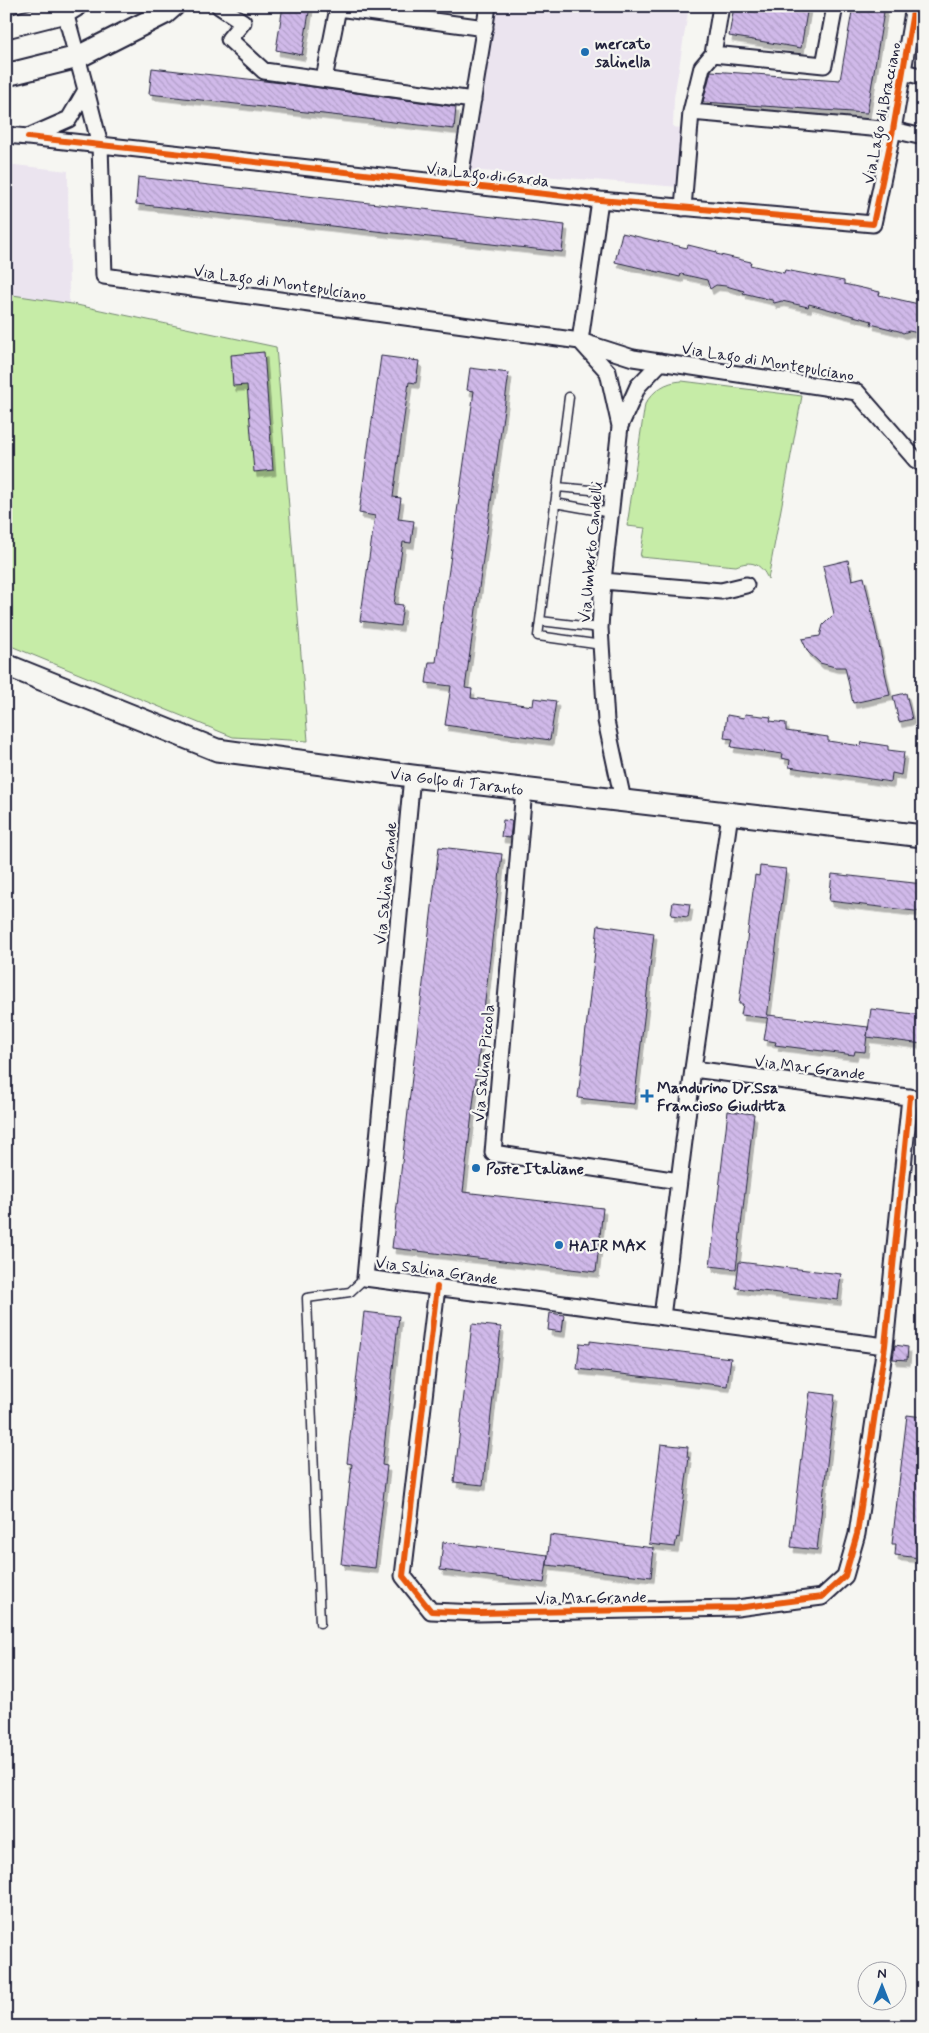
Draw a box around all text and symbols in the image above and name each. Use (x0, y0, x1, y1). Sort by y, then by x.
place label: mercato salinella (594, 34, 651, 73)
street label: Via Lago di Bracciano (858, 41, 908, 186)
marker: mercato salinella (579, 46, 591, 58)
street label: Via Lago di Garda (425, 159, 550, 193)
street label: Via Lago di Montepulciano (192, 261, 368, 307)
street label: Via Lago di Montepulciano (680, 338, 855, 387)
street label: Via Umberto Candelli (575, 481, 608, 624)
street label: Via Golfo di Taranto (389, 764, 525, 803)
street label: Via Salina Grande (371, 820, 402, 946)
street label: Via Salina Piccola (469, 1003, 500, 1123)
street label: Via Mar Grande (753, 1051, 866, 1086)
place label: Mandurino Dr.Ssa Francioso Giuditta (657, 1078, 786, 1117)
marker: Mandurino Dr.Ssa Francioso Giuditta (641, 1090, 653, 1102)
place label: Poste Italiane (486, 1159, 584, 1180)
marker: Poste Italiane (470, 1162, 482, 1174)
place label: HAIR MAX (569, 1236, 646, 1257)
marker: HAIR MAX (553, 1239, 565, 1251)
street label: Via Salina Grande (374, 1252, 500, 1291)
street label: Via Mar Grande (535, 1587, 647, 1610)
north arrow (856, 1960, 906, 2010)
text: N (877, 1965, 887, 1983)

